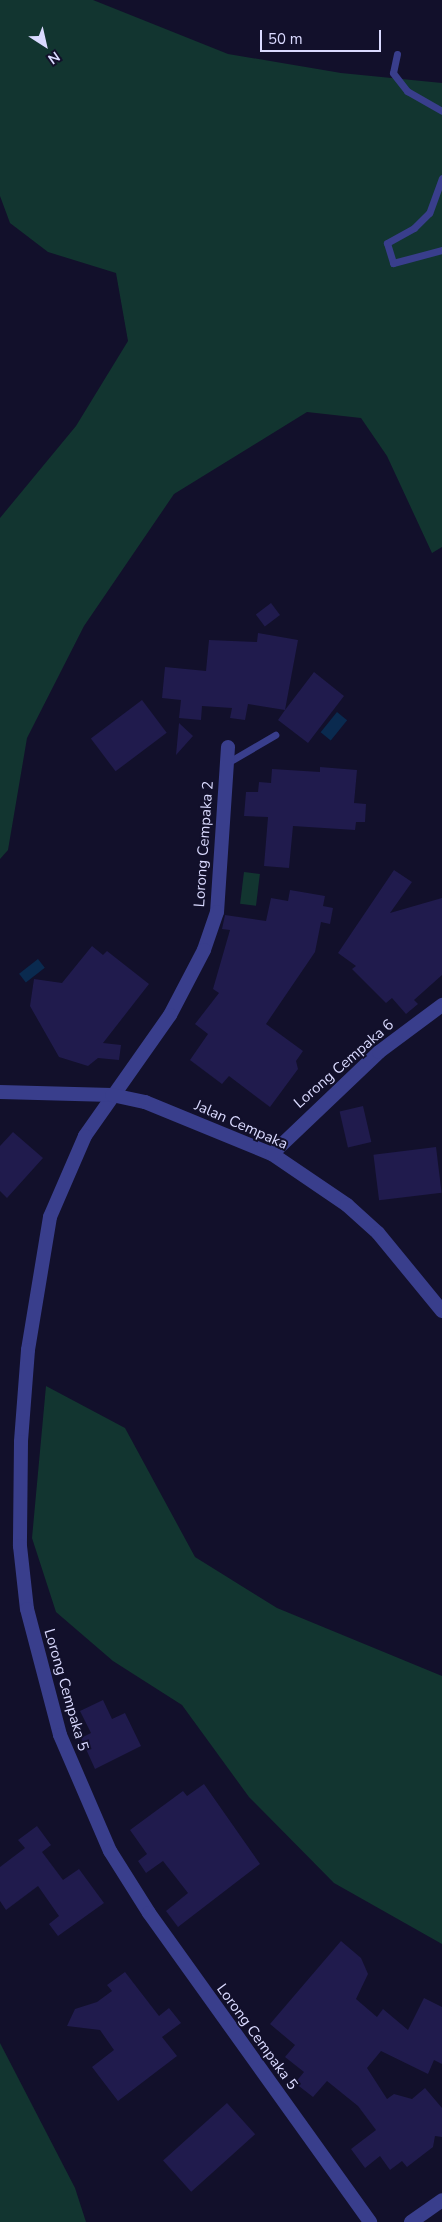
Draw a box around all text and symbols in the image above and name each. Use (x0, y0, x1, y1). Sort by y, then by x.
north arrow (20, 20, 70, 70)
scale bar (262, 20, 383, 52)
text: 50 m (268, 29, 303, 49)
text: N (44, 47, 64, 68)
street label: Lorong Cempaka 2 (191, 780, 217, 908)
street label: Lorong Cempaka 6 (290, 1016, 398, 1112)
street label: Jalan Cempaka (192, 1096, 290, 1154)
street label: Lorong Cempaka 5 (40, 1627, 92, 1753)
street label: Lorong Cempaka 5 (213, 1981, 301, 2093)

